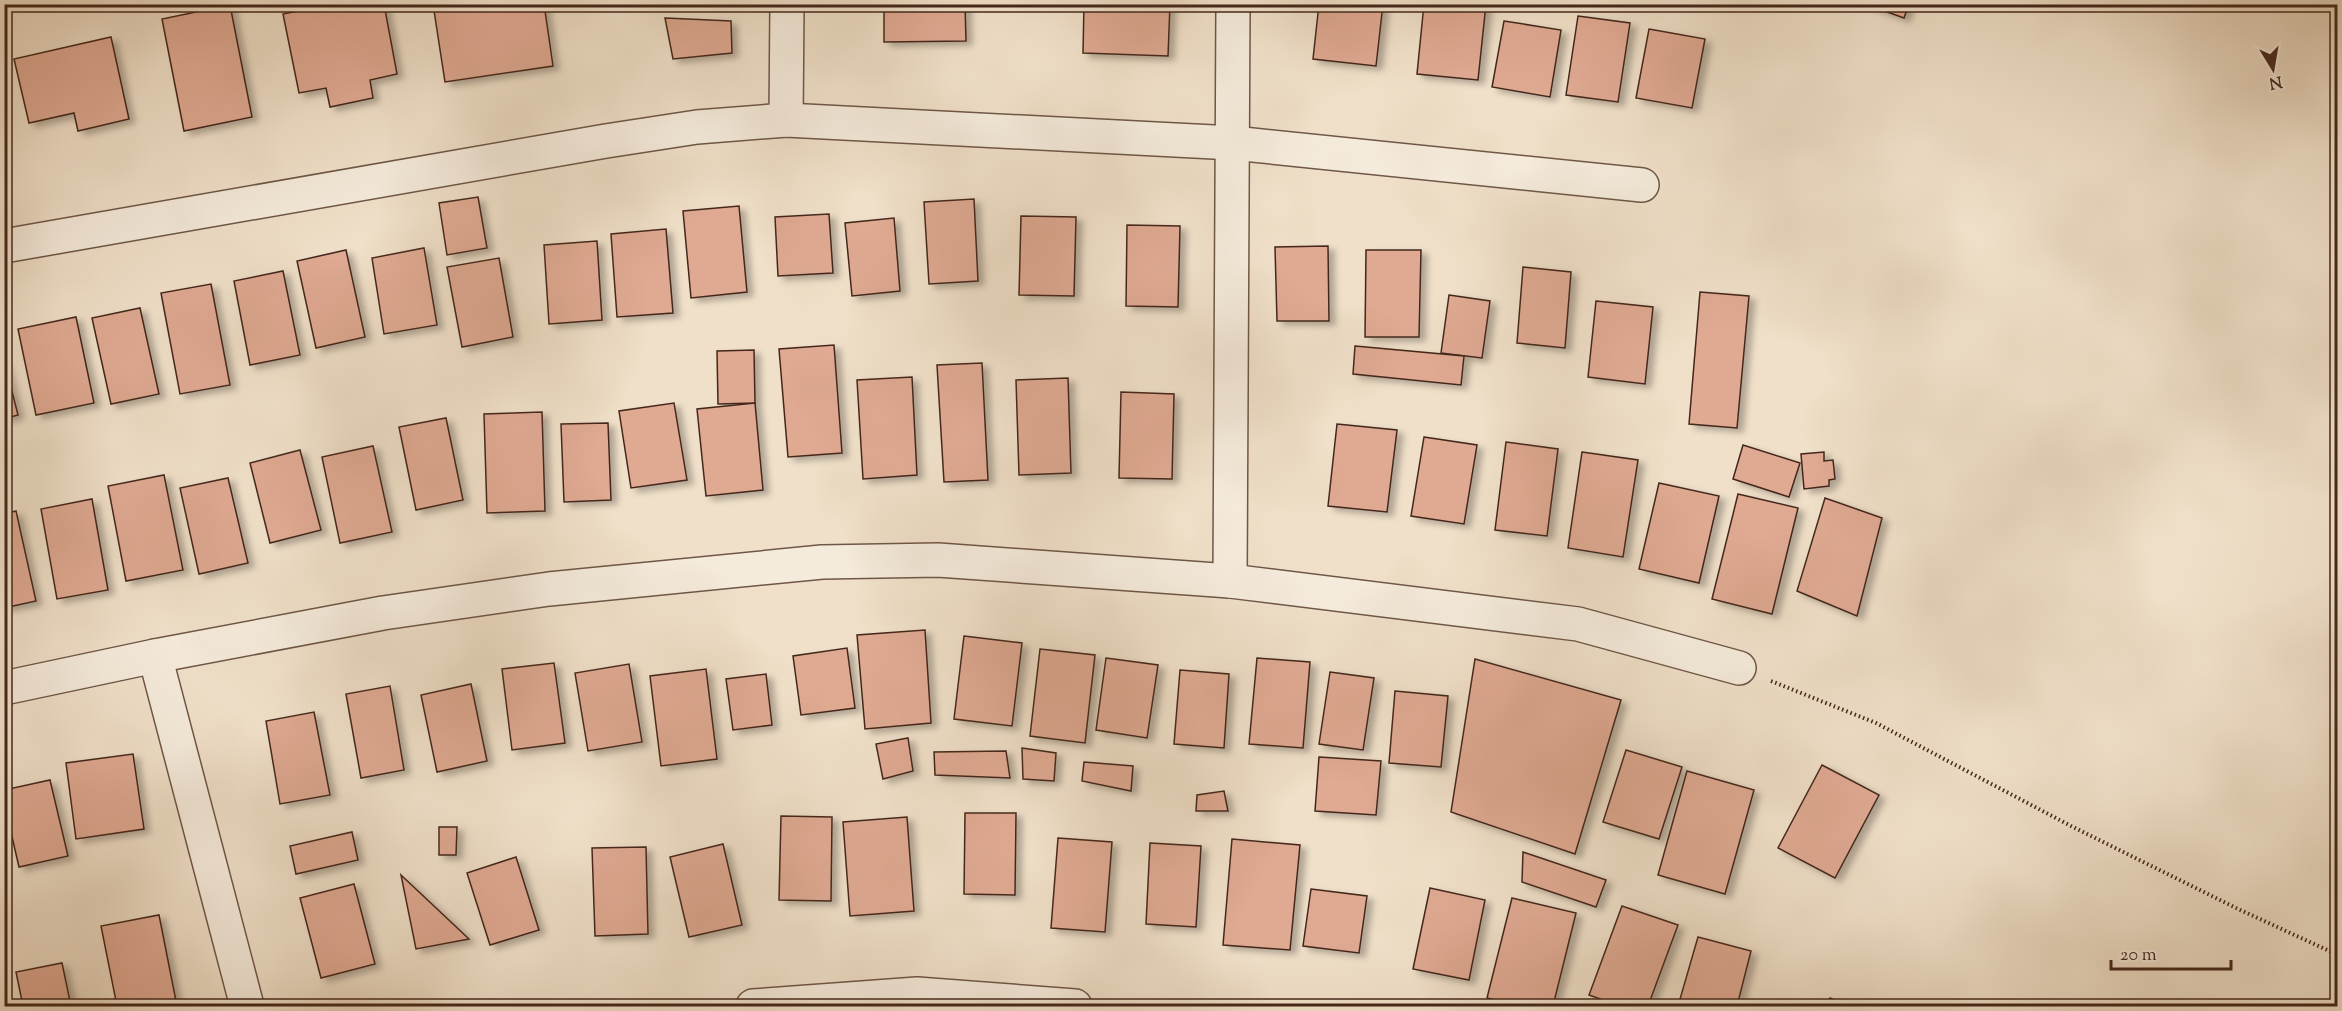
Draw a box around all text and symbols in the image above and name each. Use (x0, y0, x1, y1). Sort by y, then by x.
north arrow (2243, 39, 2303, 99)
text: N (2267, 69, 2284, 94)
scale bar (2111, 933, 2231, 971)
text: 20 m (2120, 943, 2157, 969)

